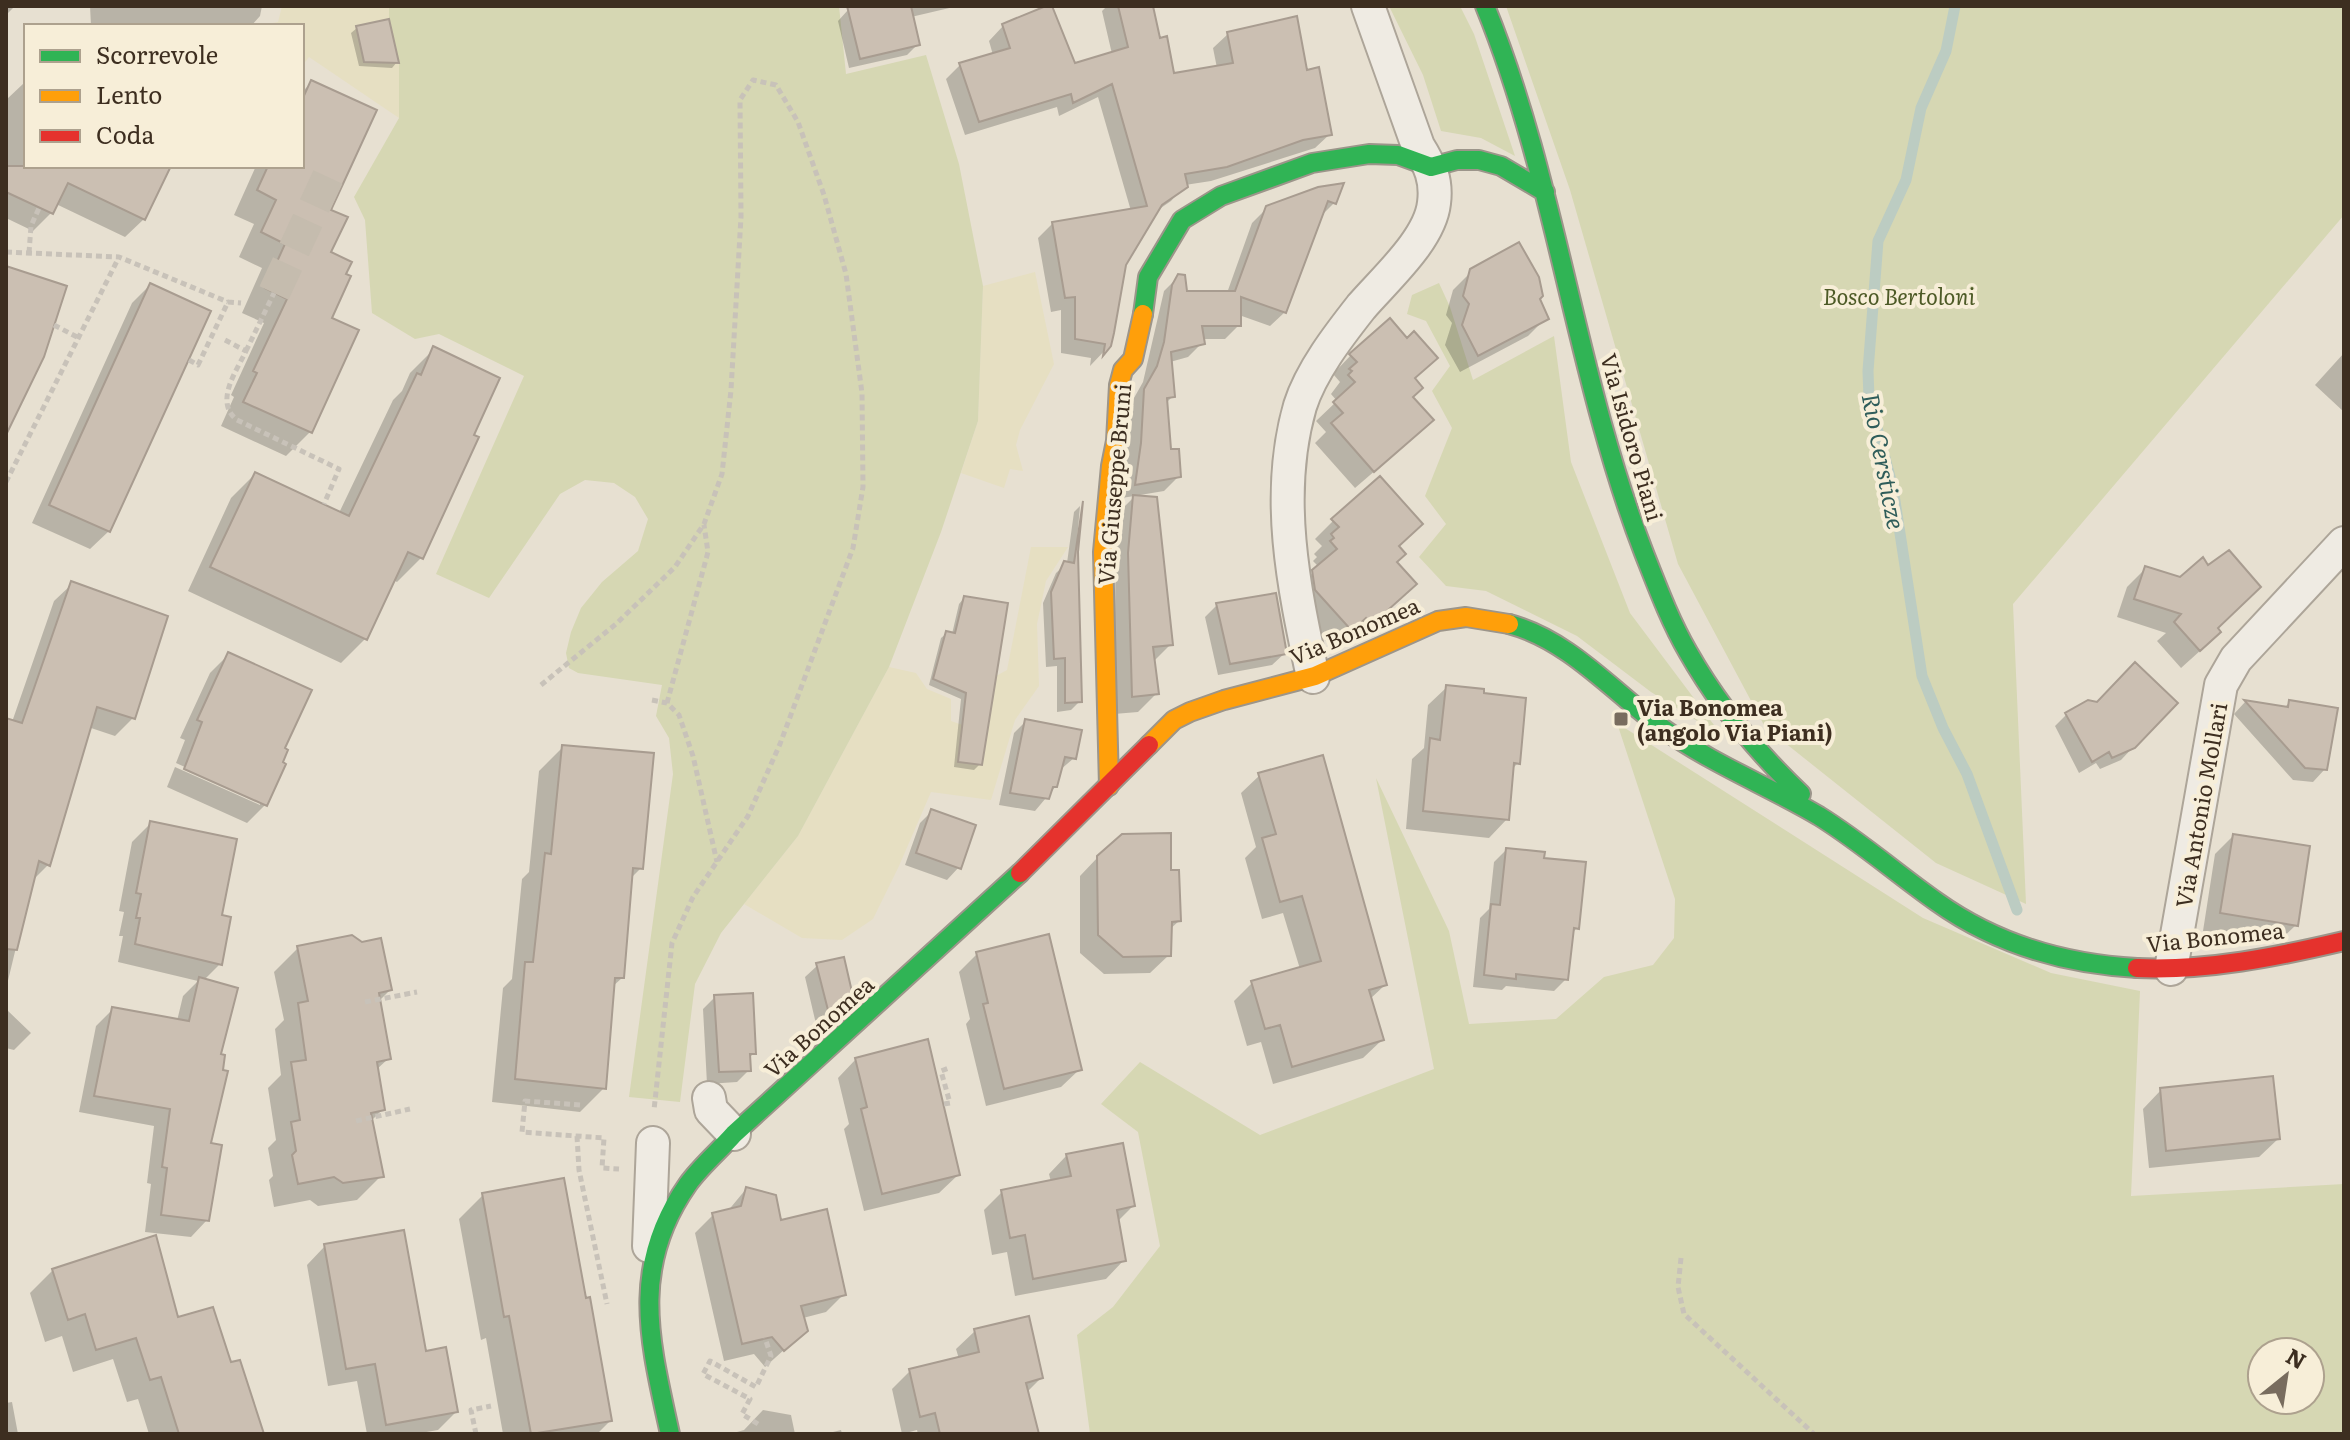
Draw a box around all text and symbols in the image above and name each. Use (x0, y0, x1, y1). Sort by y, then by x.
legend (24, 24, 304, 168)
text: Scorrevole (96, 36, 218, 71)
text: Lento (96, 76, 162, 111)
text: Coda (96, 116, 155, 151)
park label: Bosco Bertoloni (1823, 279, 1976, 312)
street label: Via Isidoro Piani (1593, 349, 1673, 525)
street label: Via Giuseppe Bruni (1088, 382, 1138, 586)
water label: Rio Cersticze (1855, 390, 1915, 532)
street label: Via Bonomea (1284, 588, 1424, 672)
place label: Via Bonomea (angolo Via Piani) (1637, 690, 1833, 748)
street label: Via Antonio Mollari (2166, 700, 2234, 910)
marker: Via Bonomea (angolo Via Piani) (1612, 710, 1630, 728)
street label: Via Bonomea (2145, 912, 2286, 960)
street label: Via Bonomea (756, 967, 881, 1085)
north arrow (2246, 1336, 2326, 1416)
text: N (2281, 1338, 2313, 1376)

